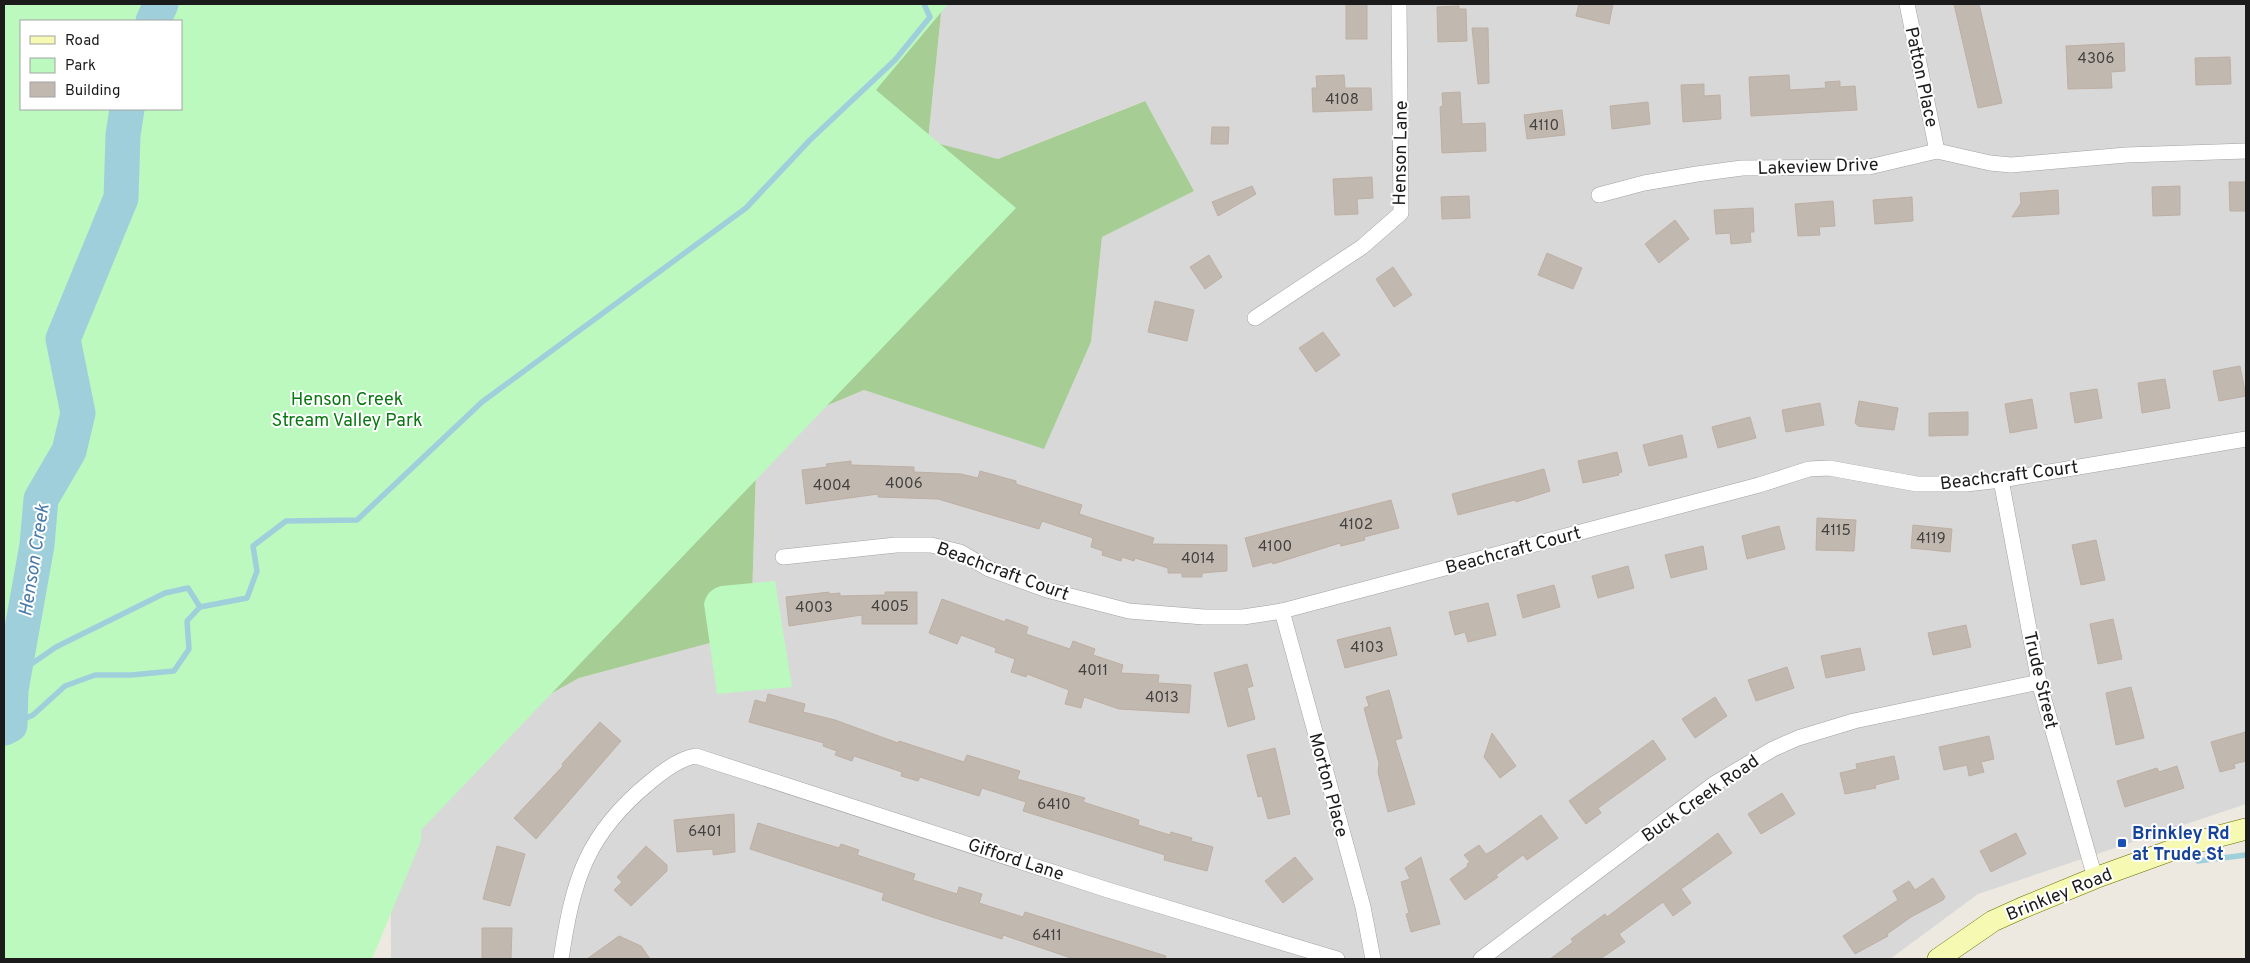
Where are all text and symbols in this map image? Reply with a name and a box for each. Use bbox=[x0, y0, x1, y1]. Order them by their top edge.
legend bbox=[20, 20, 182, 110]
street label: Patton Place bbox=[1899, 25, 1942, 130]
text: Road bbox=[65, 32, 100, 51]
house number: 4306 bbox=[2078, 50, 2114, 69]
text: Park bbox=[65, 57, 96, 76]
text: Building bbox=[65, 82, 120, 101]
house number: 4108 bbox=[1325, 91, 1359, 110]
street label: Henson Lane bbox=[1389, 100, 1414, 206]
house number: 4110 bbox=[1529, 117, 1559, 136]
street label: Lakeview Drive bbox=[1757, 154, 1879, 181]
park label: Henson Creek Stream Valley Park bbox=[272, 389, 422, 433]
street label: Beachcraft Court bbox=[1939, 457, 2080, 496]
house number: 4006 bbox=[885, 475, 923, 494]
house number: 4004 bbox=[813, 477, 851, 496]
water label: Henson Creek bbox=[14, 502, 56, 618]
house number: 4102 bbox=[1339, 516, 1373, 535]
street label: Beachcraft Court bbox=[1443, 522, 1584, 581]
house number: 4115 bbox=[1821, 522, 1851, 541]
house number: 4119 bbox=[1916, 530, 1946, 549]
street label: Beachcraft Court bbox=[933, 538, 1072, 607]
house number: 4100 bbox=[1258, 538, 1292, 557]
house number: 4014 bbox=[1181, 550, 1215, 569]
house number: 4005 bbox=[871, 598, 909, 617]
house number: 4003 bbox=[795, 599, 833, 618]
street label: Trude Street bbox=[2017, 629, 2062, 731]
house number: 4103 bbox=[1350, 639, 1384, 658]
house number: 4011 bbox=[1078, 662, 1108, 681]
house number: 4013 bbox=[1145, 689, 1179, 708]
street label: Morton Place bbox=[1303, 731, 1353, 840]
street label: Buck Creek Road bbox=[1638, 750, 1764, 848]
house number: 6410 bbox=[1037, 796, 1071, 815]
house number: 6401 bbox=[688, 823, 722, 842]
place label: Brinkley Rd at Trude St bbox=[2132, 823, 2230, 867]
street label: Gifford Lane bbox=[965, 834, 1067, 887]
marker: Brinkley Rd at Trude St bbox=[2116, 837, 2128, 849]
street label: Brinkley Road bbox=[2003, 864, 2116, 927]
house number: 6411 bbox=[1032, 927, 1062, 946]

